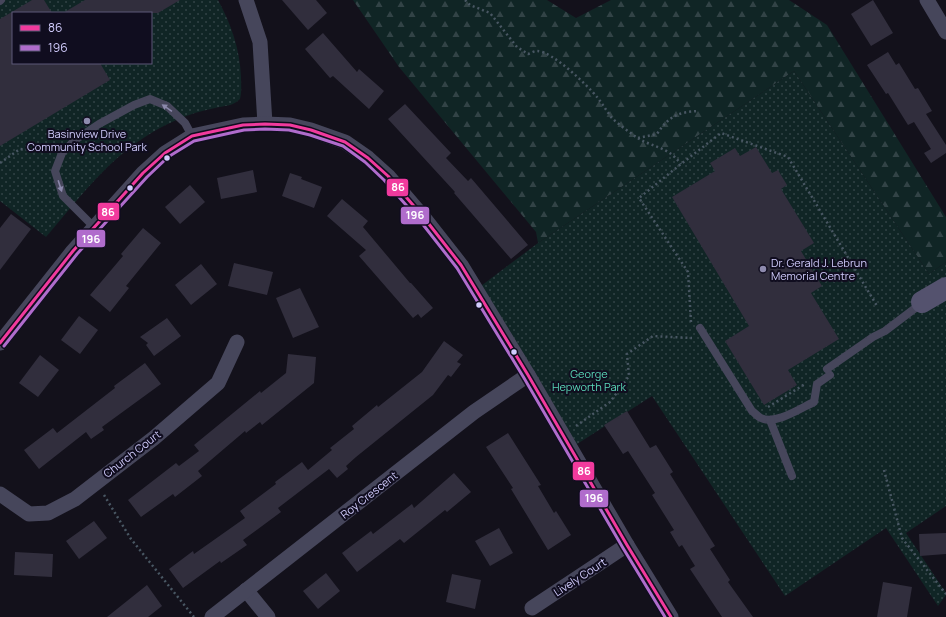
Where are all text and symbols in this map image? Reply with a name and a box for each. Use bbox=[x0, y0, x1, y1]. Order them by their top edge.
legend bbox=[12, 12, 152, 64]
text: 86 bbox=[48, 19, 62, 36]
text: 196 bbox=[48, 39, 68, 56]
one-way arrow bbox=[161, 104, 173, 111]
marker: Basinview Drive Community School Park bbox=[82, 116, 92, 126]
place label: Basinview Drive Community School Park bbox=[27, 126, 148, 154]
unlabelled marker bbox=[162, 153, 172, 163]
line badge: 86 bbox=[386, 178, 409, 197]
text: 86 bbox=[391, 179, 405, 194]
one-way arrow bbox=[57, 180, 63, 192]
unlabelled marker bbox=[125, 183, 135, 193]
line badge: 86 bbox=[97, 202, 120, 221]
text: 86 bbox=[101, 204, 115, 219]
line badge: 196 bbox=[400, 206, 430, 225]
text: 196 bbox=[406, 207, 424, 222]
line badge: 196 bbox=[76, 229, 106, 248]
text: 196 bbox=[82, 231, 100, 246]
place label: Dr. Gerald J. Lebrun Memorial Centre bbox=[771, 255, 867, 283]
marker: Dr. Gerald J. Lebrun Memorial Centre bbox=[758, 264, 768, 274]
unlabelled marker bbox=[474, 300, 484, 310]
unlabelled marker bbox=[509, 347, 519, 357]
park label: George Hepworth Park bbox=[552, 366, 626, 394]
street label: Church Court bbox=[100, 426, 163, 481]
line badge: 86 bbox=[572, 461, 595, 481]
text: 86 bbox=[577, 463, 591, 478]
street label: Roy Crescent bbox=[337, 468, 400, 522]
line badge: 196 bbox=[579, 489, 609, 508]
text: 196 bbox=[585, 490, 603, 505]
street label: Lively Court bbox=[551, 554, 609, 599]

